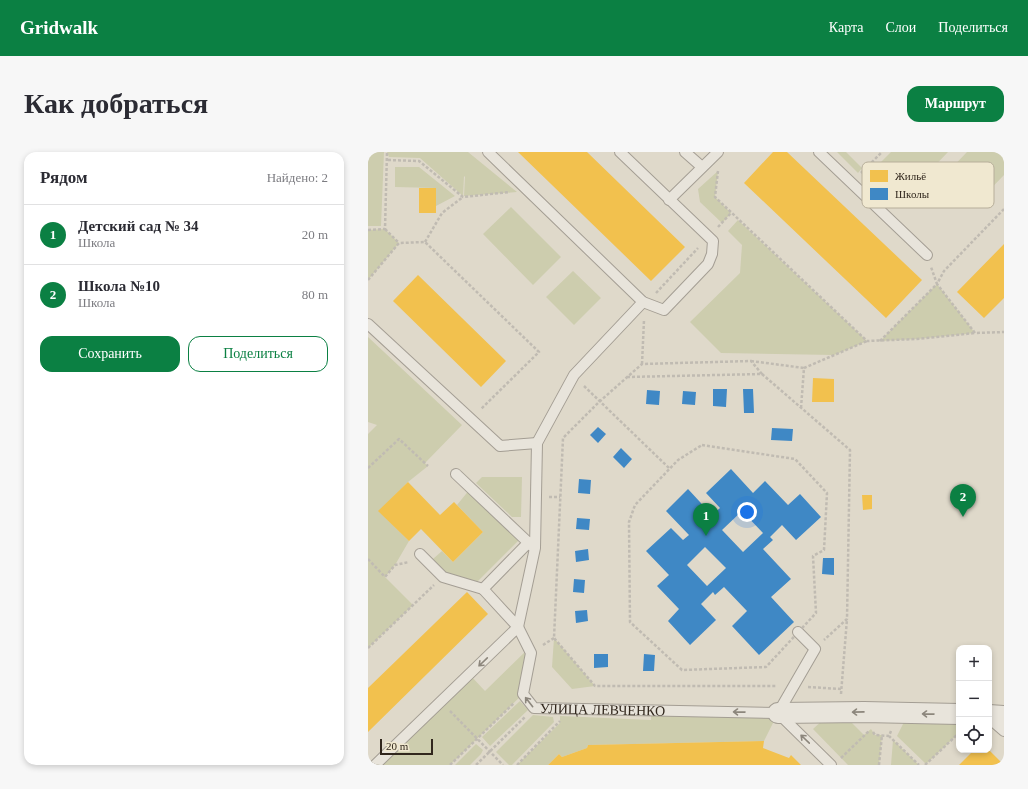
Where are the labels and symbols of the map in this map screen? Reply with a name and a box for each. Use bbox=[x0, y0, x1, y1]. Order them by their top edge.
legend bbox=[862, 162, 994, 208]
text: Жильё bbox=[895, 170, 926, 182]
text: Школы bbox=[895, 188, 930, 200]
pin: 2 bbox=[950, 484, 976, 517]
your location bbox=[737, 502, 757, 522]
pin: 1 bbox=[693, 503, 719, 536]
one-way arrow bbox=[478, 657, 488, 667]
one-way arrow bbox=[524, 696, 533, 707]
street label: УЛИЦА ЛЕВЧЕНКО bbox=[540, 701, 665, 718]
one-way arrow bbox=[733, 708, 746, 716]
one-way arrow bbox=[852, 708, 865, 716]
one-way arrow bbox=[922, 710, 935, 718]
one-way arrow bbox=[800, 734, 810, 744]
scale bar bbox=[380, 737, 433, 756]

